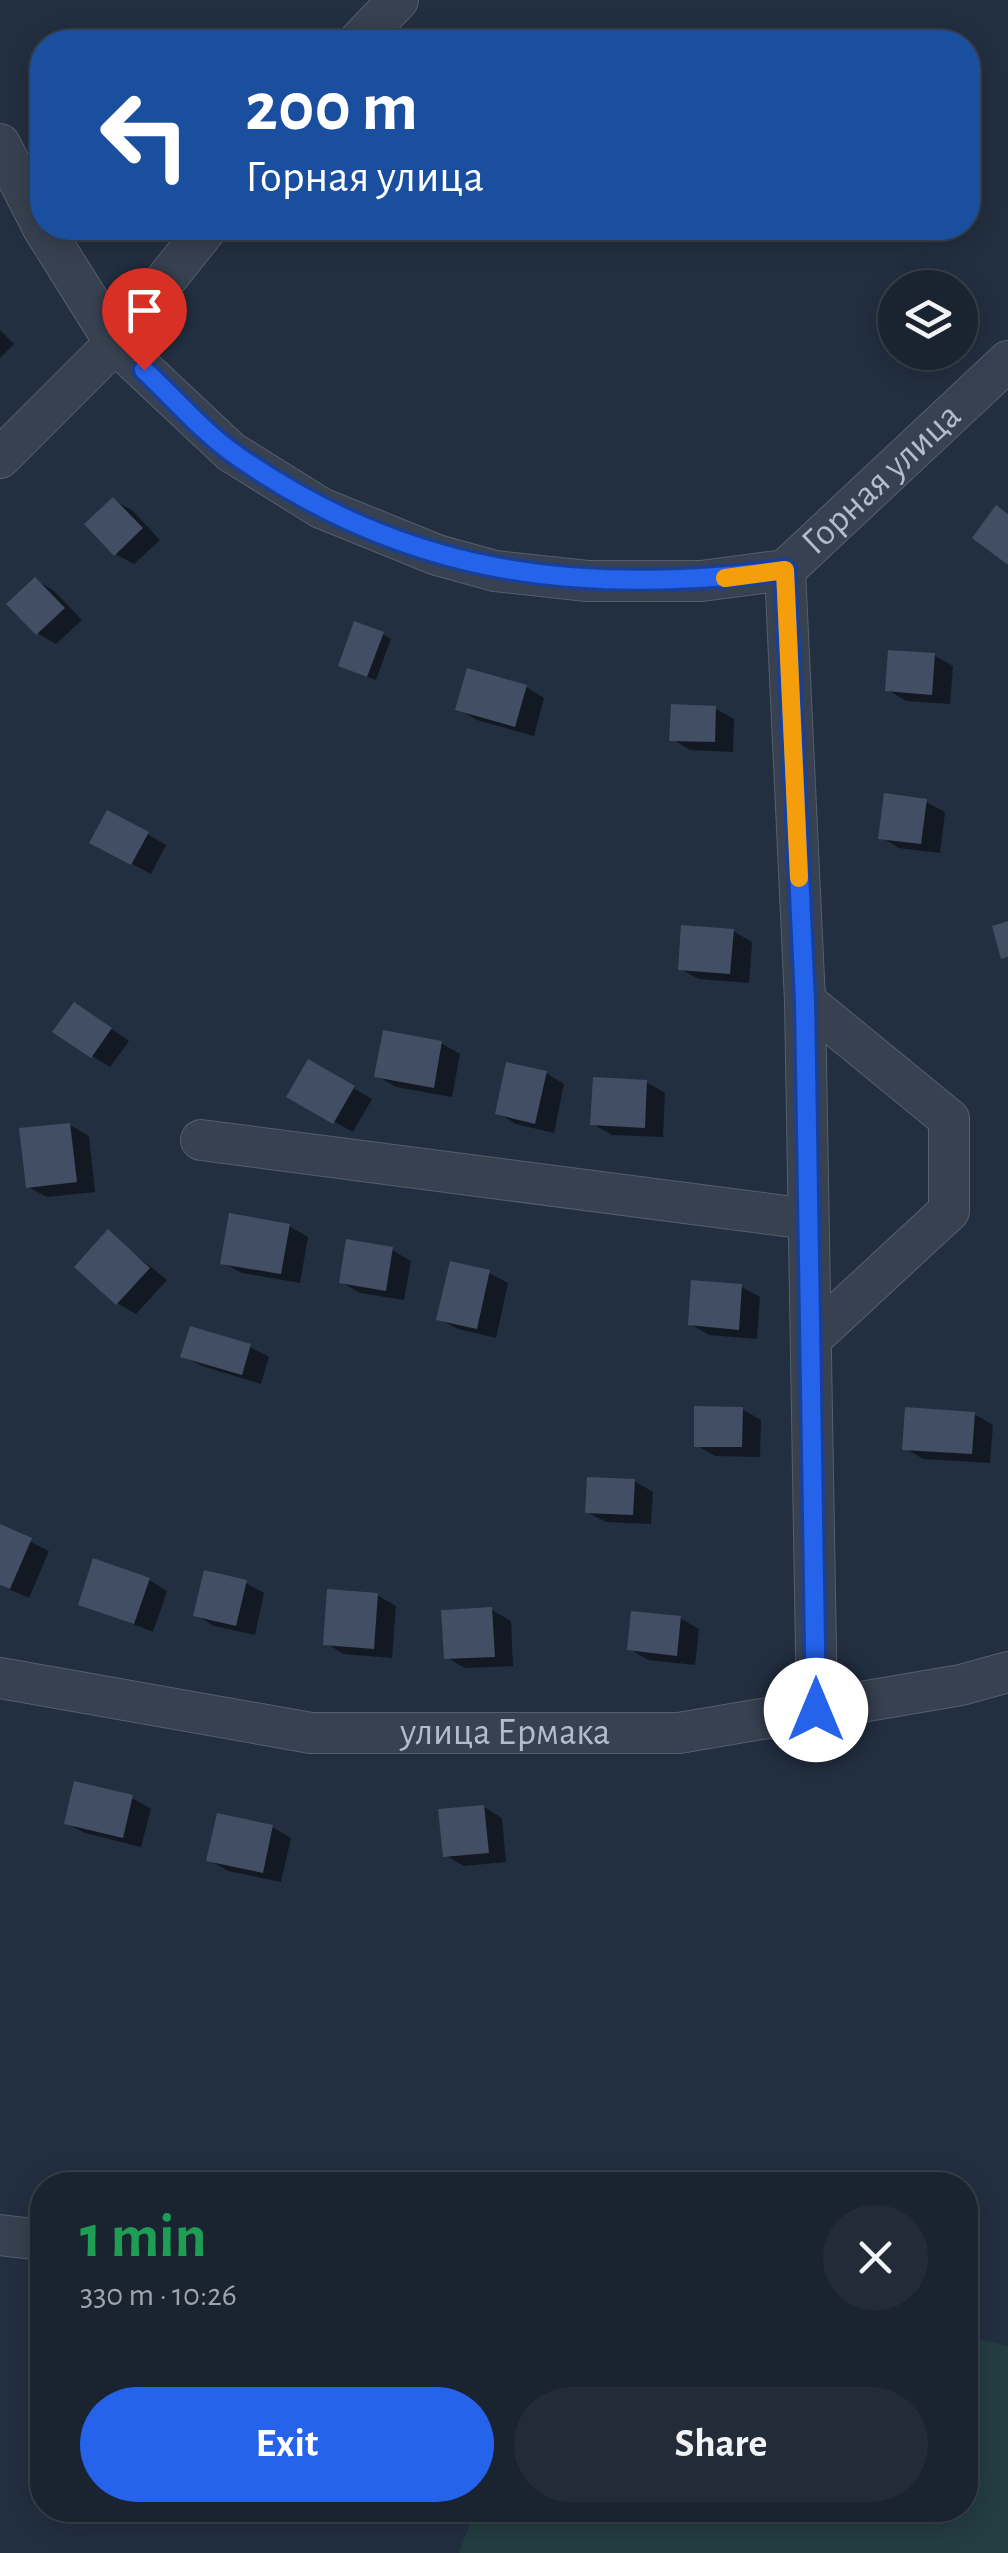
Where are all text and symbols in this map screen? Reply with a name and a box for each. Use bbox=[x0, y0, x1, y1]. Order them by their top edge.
icon: left bbox=[80, 70, 210, 200]
text: 200 m bbox=[245, 73, 418, 143]
text: Горная улица bbox=[245, 155, 484, 200]
pin bbox=[102, 268, 187, 371]
map controls bbox=[878, 270, 978, 370]
button: layers bbox=[878, 270, 978, 370]
icon: arrive bbox=[117, 283, 172, 338]
street label: Горная улица bbox=[795, 396, 968, 562]
position arrow bbox=[764, 1658, 868, 1762]
street label: улица Ермака bbox=[399, 1714, 610, 1752]
button: close bbox=[823, 2205, 928, 2310]
text: 1 min bbox=[80, 2208, 206, 2268]
text: 330 m · 10:26 bbox=[80, 2279, 237, 2311]
button: Exit bbox=[80, 2387, 494, 2502]
button: Share bbox=[514, 2387, 928, 2502]

